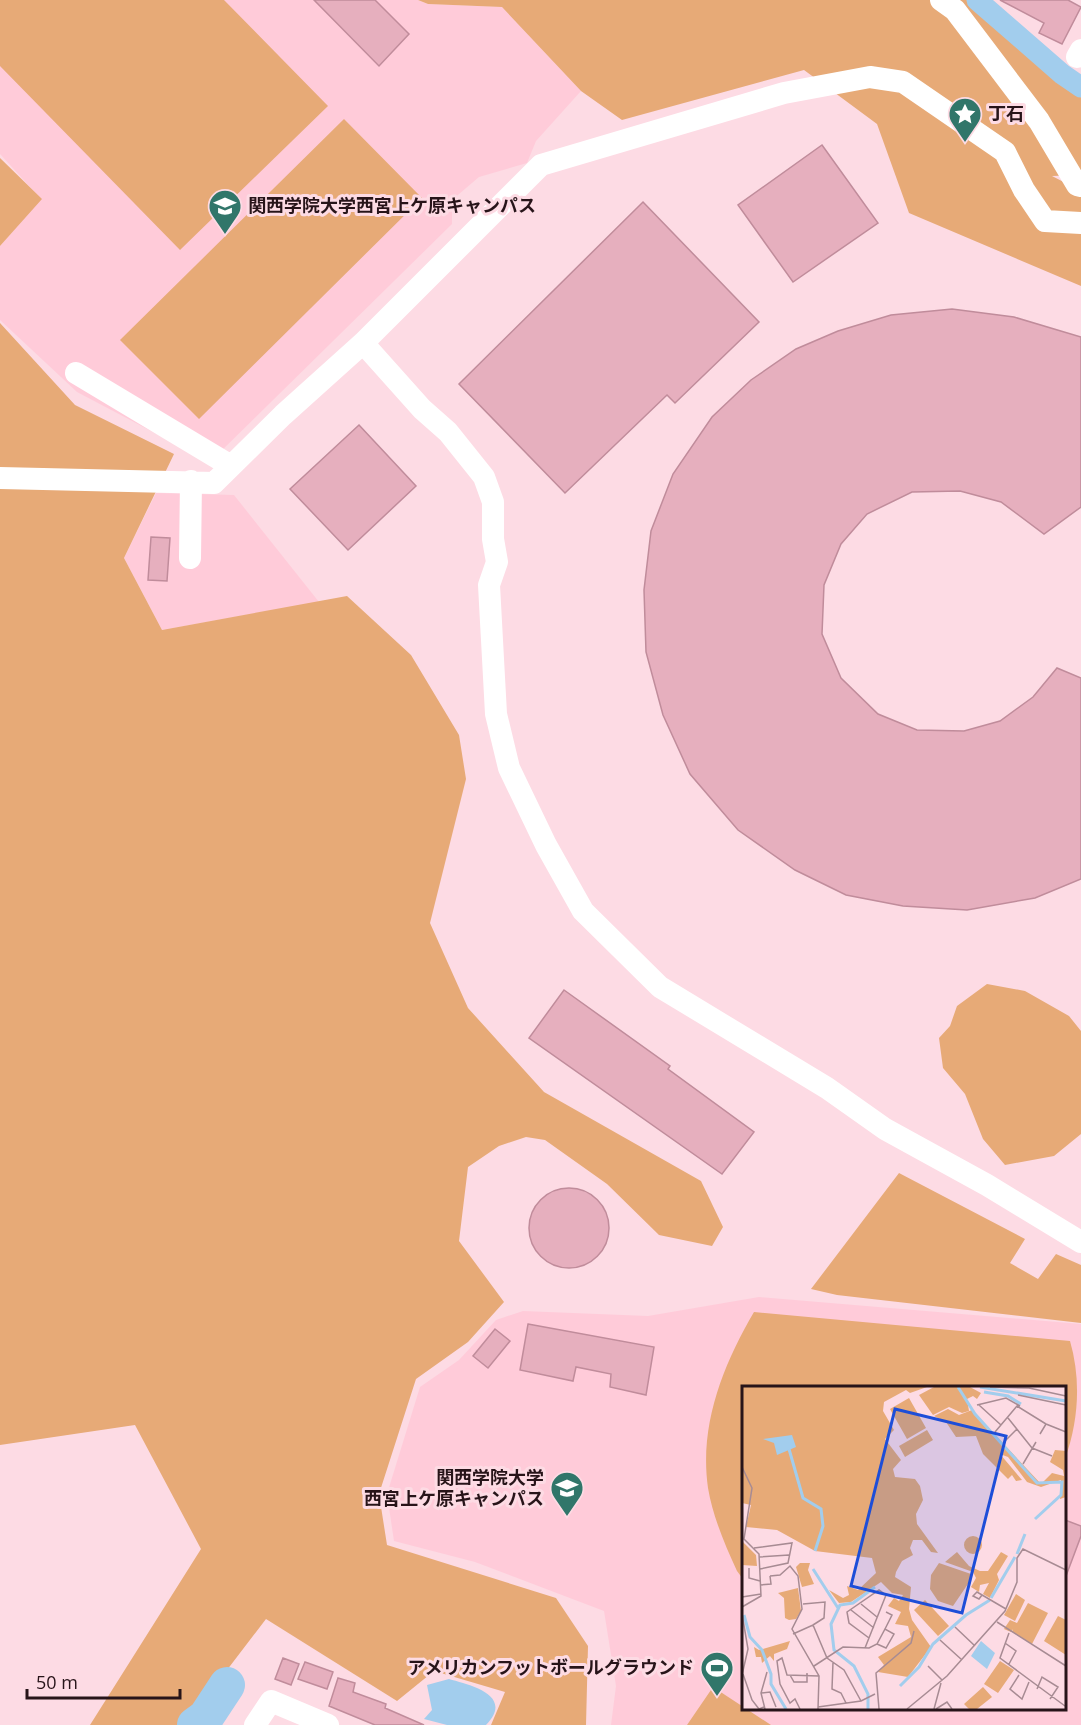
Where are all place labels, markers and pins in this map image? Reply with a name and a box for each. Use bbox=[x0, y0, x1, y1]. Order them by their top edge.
place icon: 丁石 bbox=[947, 96, 983, 143]
place label: 丁石 bbox=[988, 101, 1024, 125]
school or university icon: 関西学院大学西宮上ケ原キャンパス bbox=[207, 188, 243, 235]
place label: 関西学院大学西宮上ケ原キャンパス bbox=[248, 193, 536, 217]
place label: 関西学院大学 西宮上ケ原キャンパス bbox=[364, 1465, 544, 1510]
school or university icon: 関西学院大学 西宮上ケ原キャンパス bbox=[549, 1470, 585, 1517]
sports icon: アメリカンフットボールグラウンド bbox=[699, 1650, 735, 1697]
place label: アメリカンフットボールグラウンド bbox=[407, 1655, 694, 1679]

